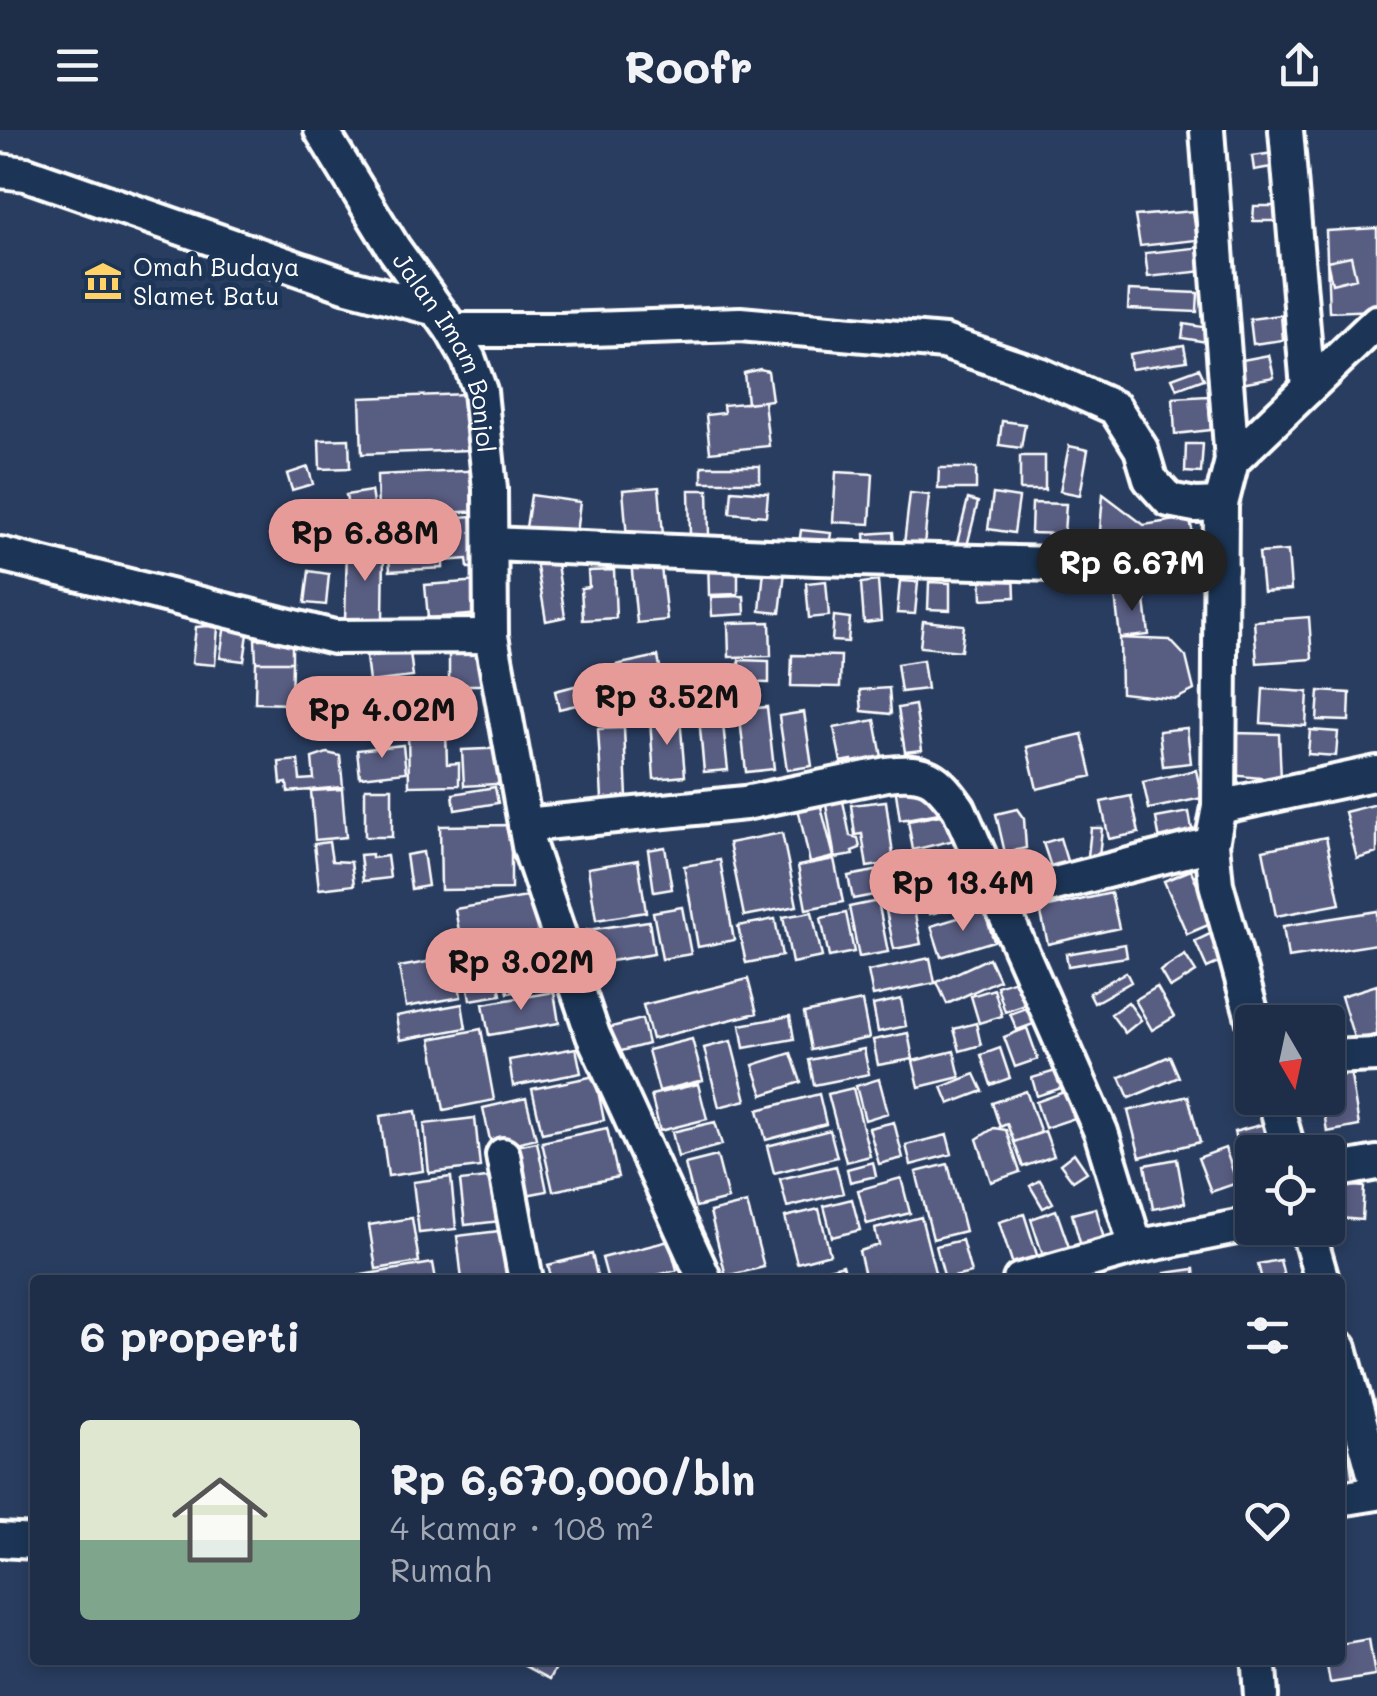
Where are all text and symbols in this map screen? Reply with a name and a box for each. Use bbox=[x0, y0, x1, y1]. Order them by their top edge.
text: Roofr bbox=[624, 36, 753, 94]
icon: menu bbox=[50, 38, 105, 93]
icon: share bbox=[1272, 38, 1327, 93]
street label: Jalan Imam Bonjol bbox=[386, 245, 503, 454]
place label: Omah Budaya Slamet Batu bbox=[133, 250, 300, 311]
museum icon: Omah Budaya Slamet Batu bbox=[82, 260, 124, 302]
pin: Rp 6.88M bbox=[262, 499, 468, 584]
text: Rp 6.88M bbox=[291, 510, 439, 552]
pin: Rp 6.67M bbox=[1029, 529, 1235, 614]
text: Rp 6.67M bbox=[1059, 540, 1205, 582]
pin: Rp 3.52M bbox=[564, 663, 770, 748]
text: Rp 3.52M bbox=[594, 674, 740, 716]
pin: Rp 4.02M bbox=[279, 676, 485, 761]
text: Rp 4.02M bbox=[308, 687, 456, 729]
pin: Rp 13.4M bbox=[860, 849, 1066, 934]
text: Rp 13.4M bbox=[891, 860, 1035, 902]
pin: Rp 3.02M bbox=[418, 928, 624, 1013]
text: Rp 3.02M bbox=[447, 939, 595, 981]
north arrow bbox=[1235, 1005, 1345, 1115]
map controls bbox=[1235, 1005, 1345, 1245]
button: locate bbox=[1235, 1135, 1345, 1245]
text: 6 properti bbox=[80, 1308, 301, 1363]
icon: filters bbox=[1240, 1308, 1295, 1363]
text: Rp 6,670,000/bln bbox=[390, 1451, 755, 1506]
icon: home bbox=[160, 1460, 280, 1580]
icon: heart bbox=[1240, 1493, 1295, 1548]
text: 4 kamar · 108 m² bbox=[390, 1506, 653, 1548]
text: Rumah bbox=[390, 1548, 492, 1590]

